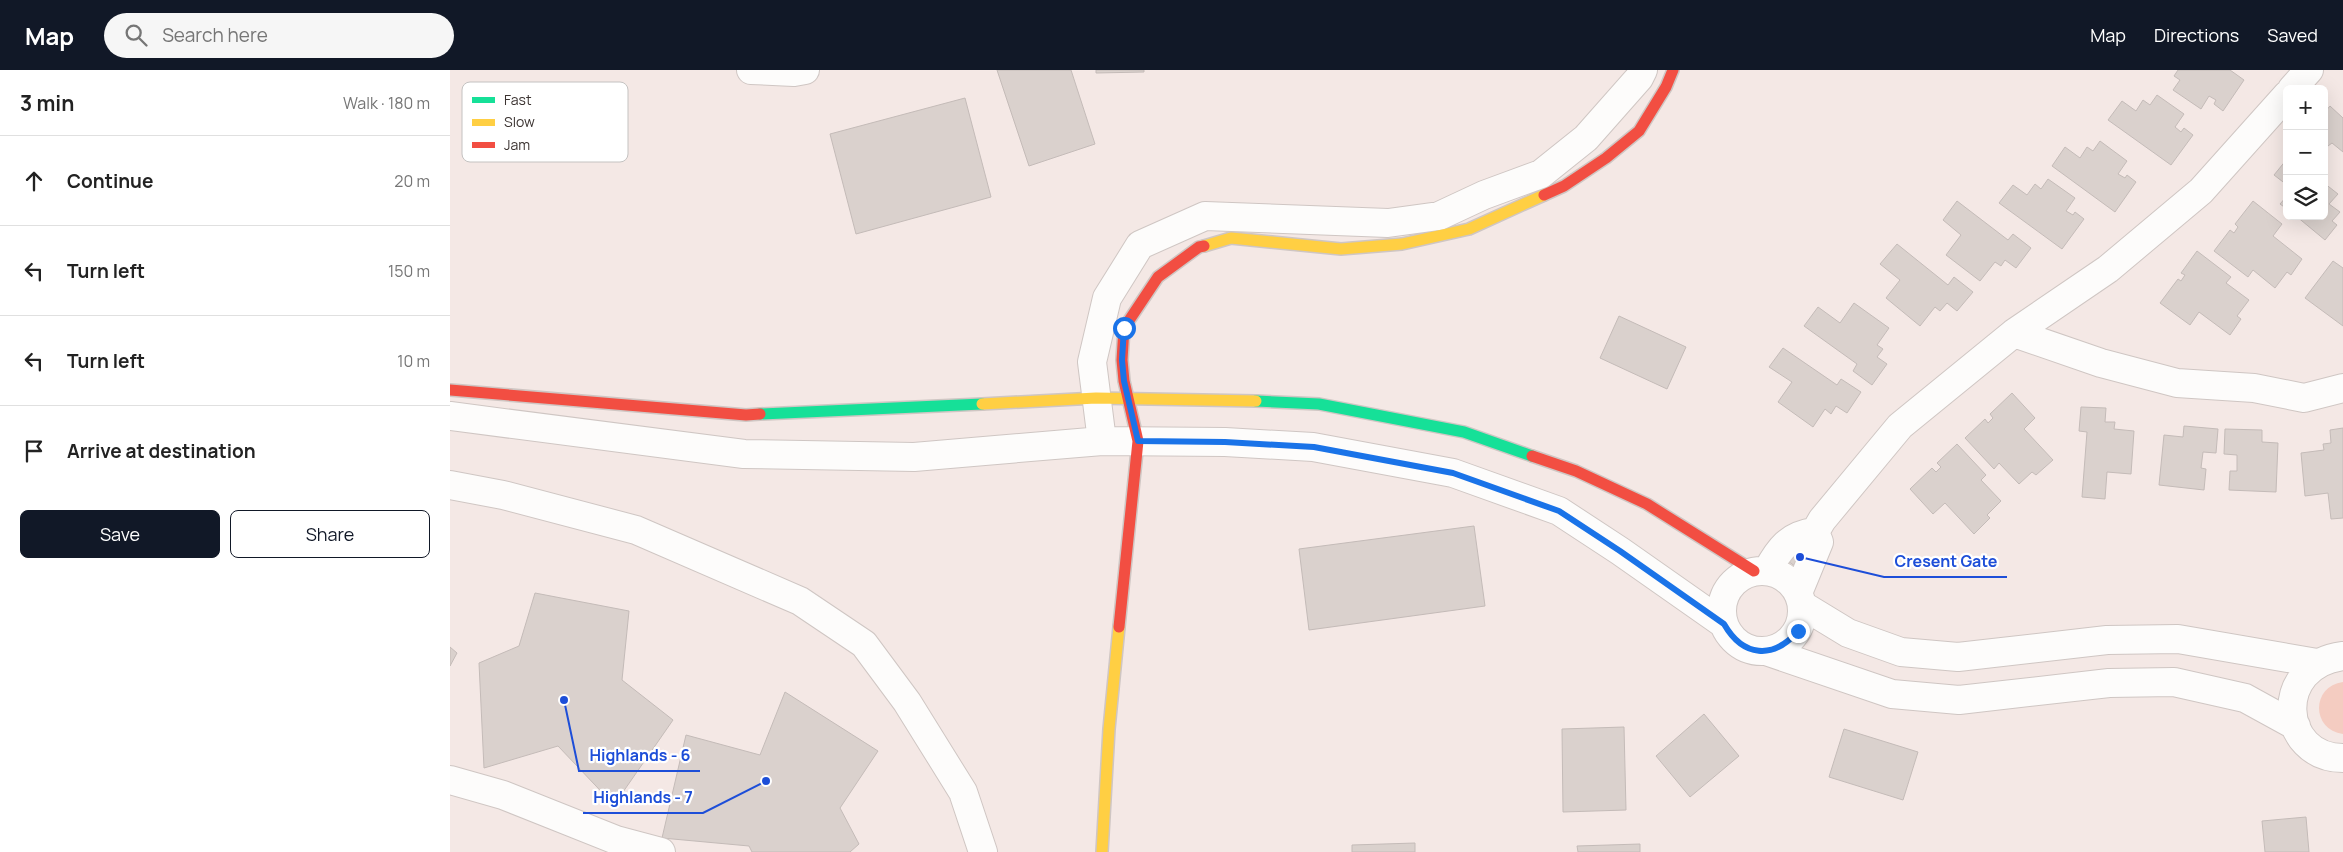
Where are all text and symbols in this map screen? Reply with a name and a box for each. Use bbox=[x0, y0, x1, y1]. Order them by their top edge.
search box bbox=[104, 13, 454, 58]
text: Map bbox=[25, 19, 74, 52]
icon: search bbox=[122, 21, 150, 49]
text: Search here bbox=[162, 22, 268, 48]
text: Map bbox=[2090, 23, 2126, 47]
text: Directions bbox=[2154, 23, 2239, 47]
text: Saved bbox=[2267, 23, 2318, 47]
legend bbox=[462, 82, 628, 162]
map controls bbox=[2283, 85, 2328, 220]
button: + bbox=[2283, 85, 2328, 130]
text: 3 min bbox=[20, 89, 74, 117]
text: Fast bbox=[504, 90, 532, 109]
text: Walk · 180 m bbox=[343, 92, 430, 114]
text: Slow bbox=[504, 112, 535, 131]
button: − bbox=[2283, 130, 2328, 175]
text: Jam bbox=[504, 135, 530, 154]
icon: ahead bbox=[20, 167, 48, 195]
text: Continue bbox=[67, 168, 153, 194]
text: 20 m bbox=[394, 170, 430, 192]
button: layers bbox=[2283, 175, 2328, 220]
icon: left bbox=[20, 257, 48, 285]
text: Turn left bbox=[67, 258, 145, 284]
text: 150 m bbox=[388, 260, 430, 282]
route start bbox=[1113, 317, 1136, 340]
icon: left bbox=[20, 347, 48, 375]
text: Turn left bbox=[67, 348, 145, 374]
text: 10 m bbox=[397, 350, 430, 372]
icon: arrive bbox=[20, 437, 48, 465]
text: Arrive at destination bbox=[67, 438, 256, 464]
button: Save bbox=[20, 510, 220, 558]
button: Share bbox=[230, 510, 430, 558]
callout: Cresent Gate bbox=[1884, 546, 2007, 577]
text: Cresent Gate bbox=[1895, 550, 1998, 572]
route end bbox=[1787, 620, 1810, 643]
callout: Highlands - 6 bbox=[579, 740, 700, 771]
text: Highlands - 6 bbox=[589, 744, 691, 766]
callout: Highlands - 7 bbox=[583, 782, 703, 813]
text: Highlands - 7 bbox=[593, 786, 693, 808]

